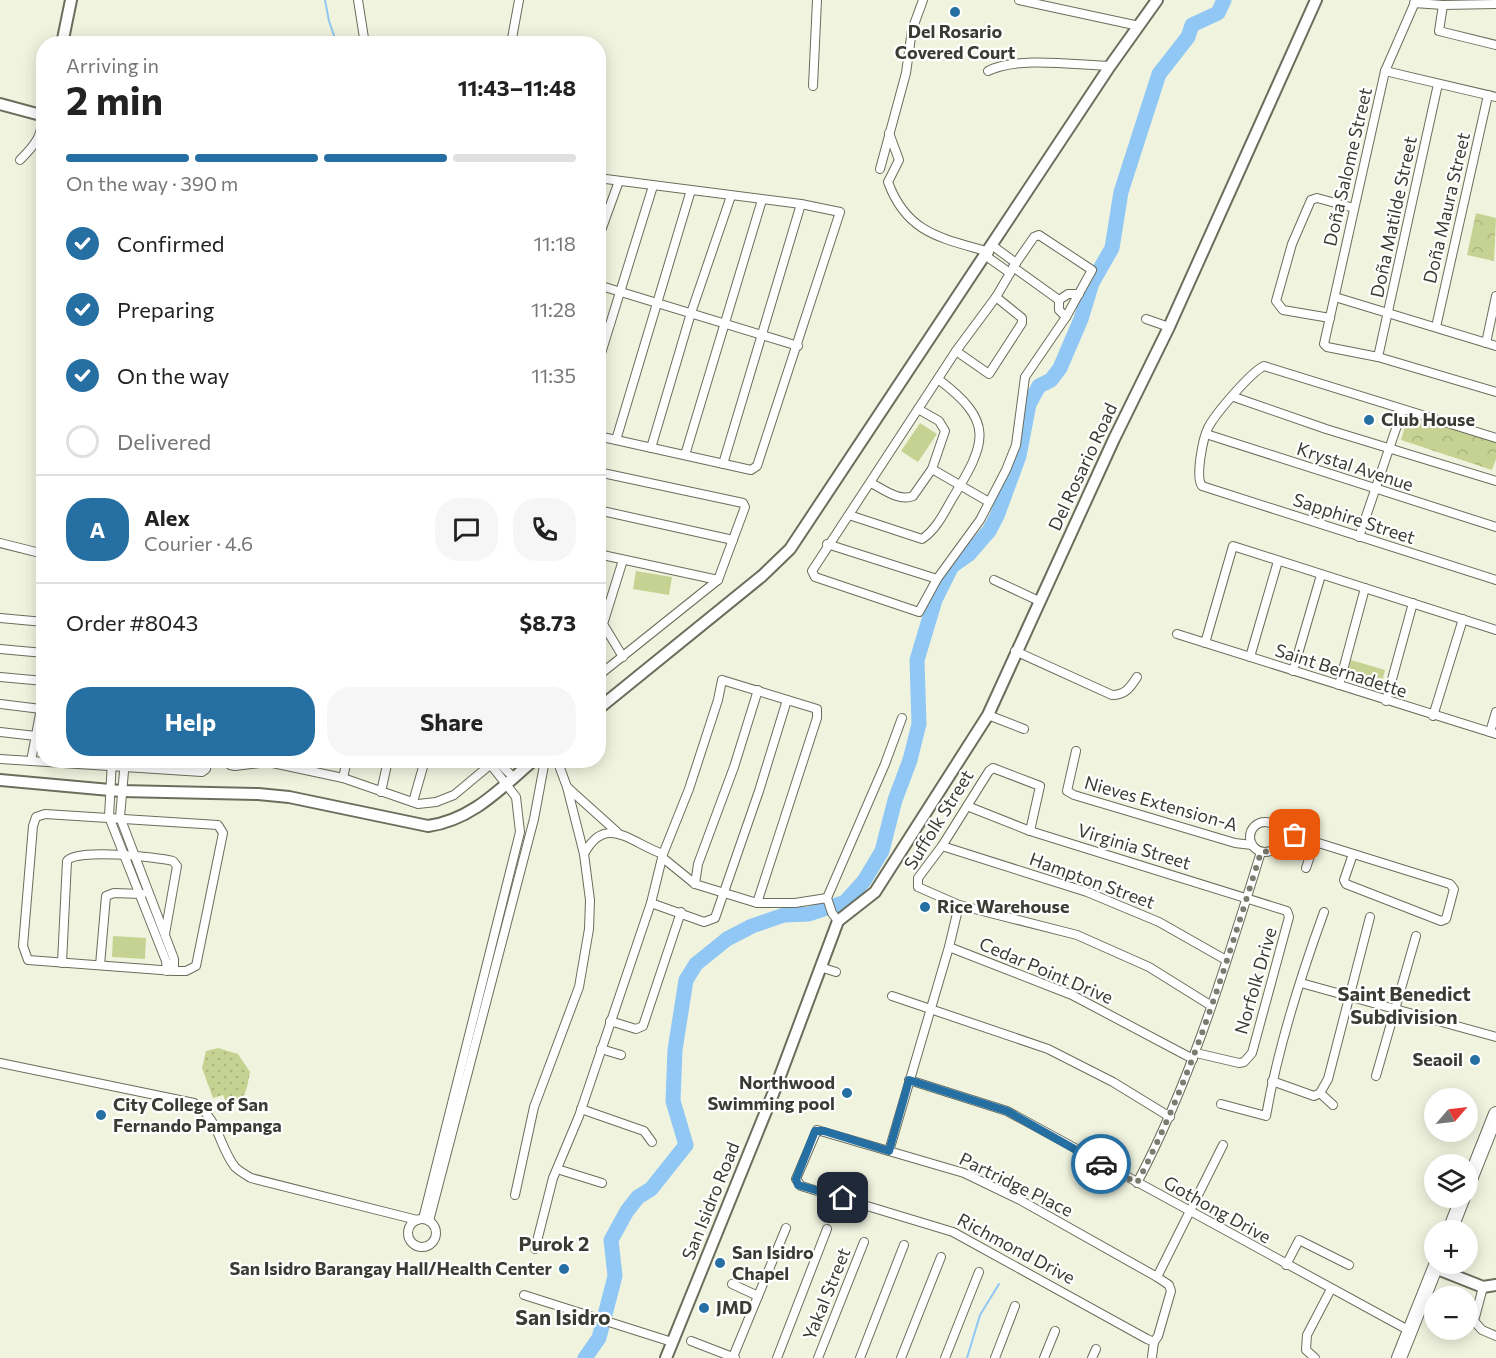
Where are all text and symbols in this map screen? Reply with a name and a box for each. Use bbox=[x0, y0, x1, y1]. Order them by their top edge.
marker: Del Rosario Covered Court bbox=[948, 5, 962, 19]
place label: Del Rosario Covered Court bbox=[895, 20, 1016, 63]
text: Arriving in bbox=[66, 53, 159, 77]
text: 11:43–11:48 bbox=[458, 74, 576, 101]
text: 2 min bbox=[66, 75, 163, 123]
street label: Doña Salome Street bbox=[1318, 85, 1376, 248]
street label: Doña Maura Street bbox=[1418, 130, 1474, 286]
street label: Doña Matilde Street bbox=[1365, 134, 1421, 300]
text: On the way · 390 m bbox=[66, 171, 238, 195]
icon: check bbox=[66, 227, 99, 260]
text: Confirmed bbox=[117, 230, 224, 257]
text: 11:18 bbox=[533, 231, 576, 255]
icon: check bbox=[66, 293, 99, 326]
text: Preparing bbox=[117, 296, 214, 323]
text: 11:28 bbox=[531, 297, 576, 321]
icon: check bbox=[66, 359, 99, 392]
text: On the way bbox=[117, 362, 229, 389]
text: 11:35 bbox=[531, 363, 576, 387]
street label: Del Rosario Road bbox=[1043, 399, 1121, 534]
place label: Club House bbox=[1381, 408, 1475, 430]
marker: Club House bbox=[1362, 413, 1376, 427]
text: Delivered bbox=[117, 428, 211, 455]
street label: Krystal Avenue bbox=[1294, 437, 1416, 495]
street label: Sapphire Street bbox=[1291, 488, 1418, 548]
button: chat bbox=[435, 498, 498, 561]
button: phone bbox=[513, 498, 576, 561]
text: Alex bbox=[144, 504, 190, 531]
text: A bbox=[90, 516, 105, 543]
text: Courier · 4.6 bbox=[144, 531, 253, 555]
text: Order #8043 bbox=[66, 609, 198, 636]
text: $8.73 bbox=[520, 609, 576, 636]
street label: Saint Bernadette bbox=[1272, 638, 1410, 702]
button: Help bbox=[66, 687, 315, 756]
button: Share bbox=[327, 687, 576, 756]
street label: Suffolk Street bbox=[899, 766, 978, 873]
street label: Nieves Extension-A bbox=[1082, 771, 1240, 835]
pin bbox=[1269, 809, 1320, 860]
street label: Virginia Street bbox=[1075, 818, 1194, 874]
icon: bag bbox=[1278, 818, 1311, 851]
street label: Hampton Street bbox=[1027, 847, 1158, 913]
place label: Rice Warehouse bbox=[937, 895, 1069, 917]
marker: Rice Warehouse bbox=[918, 900, 932, 914]
street label: Norfolk Drive bbox=[1229, 925, 1281, 1037]
street label: Cedar Point Drive bbox=[976, 932, 1117, 1008]
district label: Saint Benedict Subdivision bbox=[1337, 981, 1471, 1028]
place label: Seaoil bbox=[1413, 1048, 1463, 1070]
marker: Seaoil bbox=[1468, 1053, 1482, 1067]
place label: Northwood Swimming pool bbox=[707, 1071, 835, 1114]
marker: Northwood Swimming pool bbox=[840, 1086, 854, 1100]
north arrow bbox=[1424, 1088, 1478, 1142]
map controls bbox=[1424, 1088, 1478, 1340]
place label: City College of San Fernando Pampanga bbox=[113, 1093, 282, 1136]
marker: City College of San Fernando Pampanga bbox=[94, 1108, 108, 1122]
courier bbox=[1071, 1134, 1131, 1194]
street label: San Isidro Road bbox=[676, 1139, 744, 1263]
street label: Partridge Place bbox=[956, 1147, 1077, 1221]
icon: car bbox=[1085, 1148, 1118, 1181]
button: layers bbox=[1424, 1154, 1478, 1208]
street label: Gothong Drive bbox=[1160, 1171, 1275, 1248]
pin bbox=[817, 1172, 868, 1223]
icon: home bbox=[826, 1181, 859, 1214]
street label: Richmond Drive bbox=[954, 1208, 1079, 1288]
button: + bbox=[1424, 1220, 1478, 1274]
district label: Purok 2 bbox=[519, 1231, 590, 1255]
place label: San Isidro Chapel bbox=[732, 1241, 814, 1284]
street label: Yakal Street bbox=[798, 1244, 855, 1343]
marker: San Isidro Chapel bbox=[713, 1256, 727, 1270]
place label: San Isidro Barangay Hall/Health Center bbox=[230, 1257, 553, 1279]
marker: San Isidro Barangay Hall/Health Center bbox=[557, 1262, 571, 1276]
button: − bbox=[1424, 1286, 1478, 1340]
place label: JMD bbox=[716, 1296, 752, 1318]
marker: JMD bbox=[697, 1301, 711, 1315]
district label: San Isidro bbox=[515, 1304, 611, 1329]

